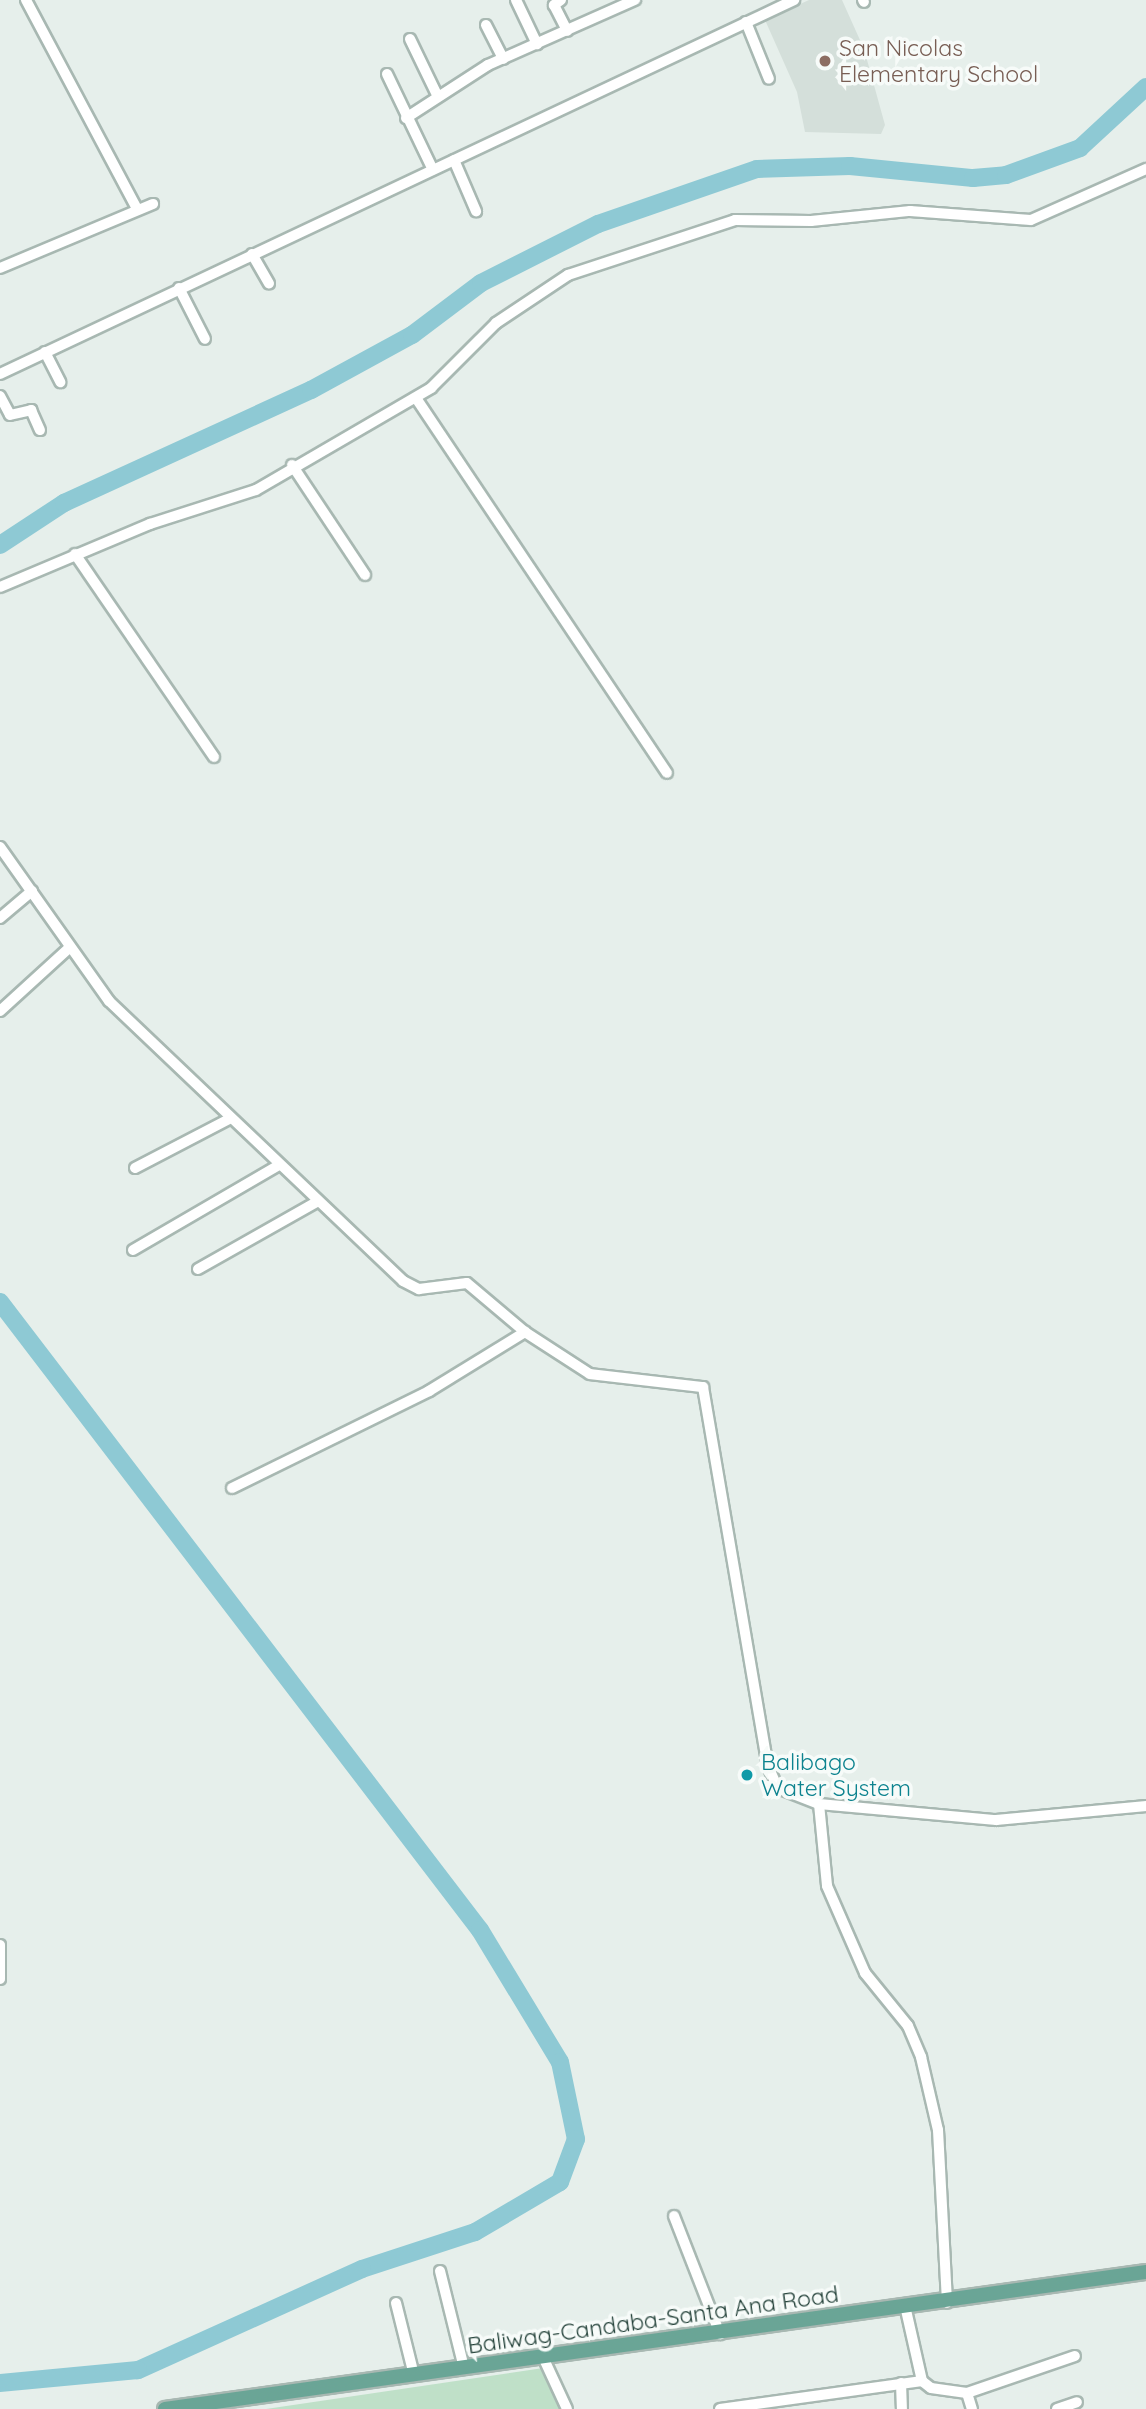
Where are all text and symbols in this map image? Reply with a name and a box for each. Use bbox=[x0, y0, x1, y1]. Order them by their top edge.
place label: San Nicolas Elementary School bbox=[839, 34, 1038, 88]
marker: San Nicolas Elementary School bbox=[817, 53, 833, 69]
place label: Balibago Water System bbox=[761, 1748, 911, 1802]
marker: Balibago Water System bbox=[739, 1767, 755, 1783]
street label: Baliwag-Candaba-Santa Ana Road bbox=[466, 2280, 840, 2360]

